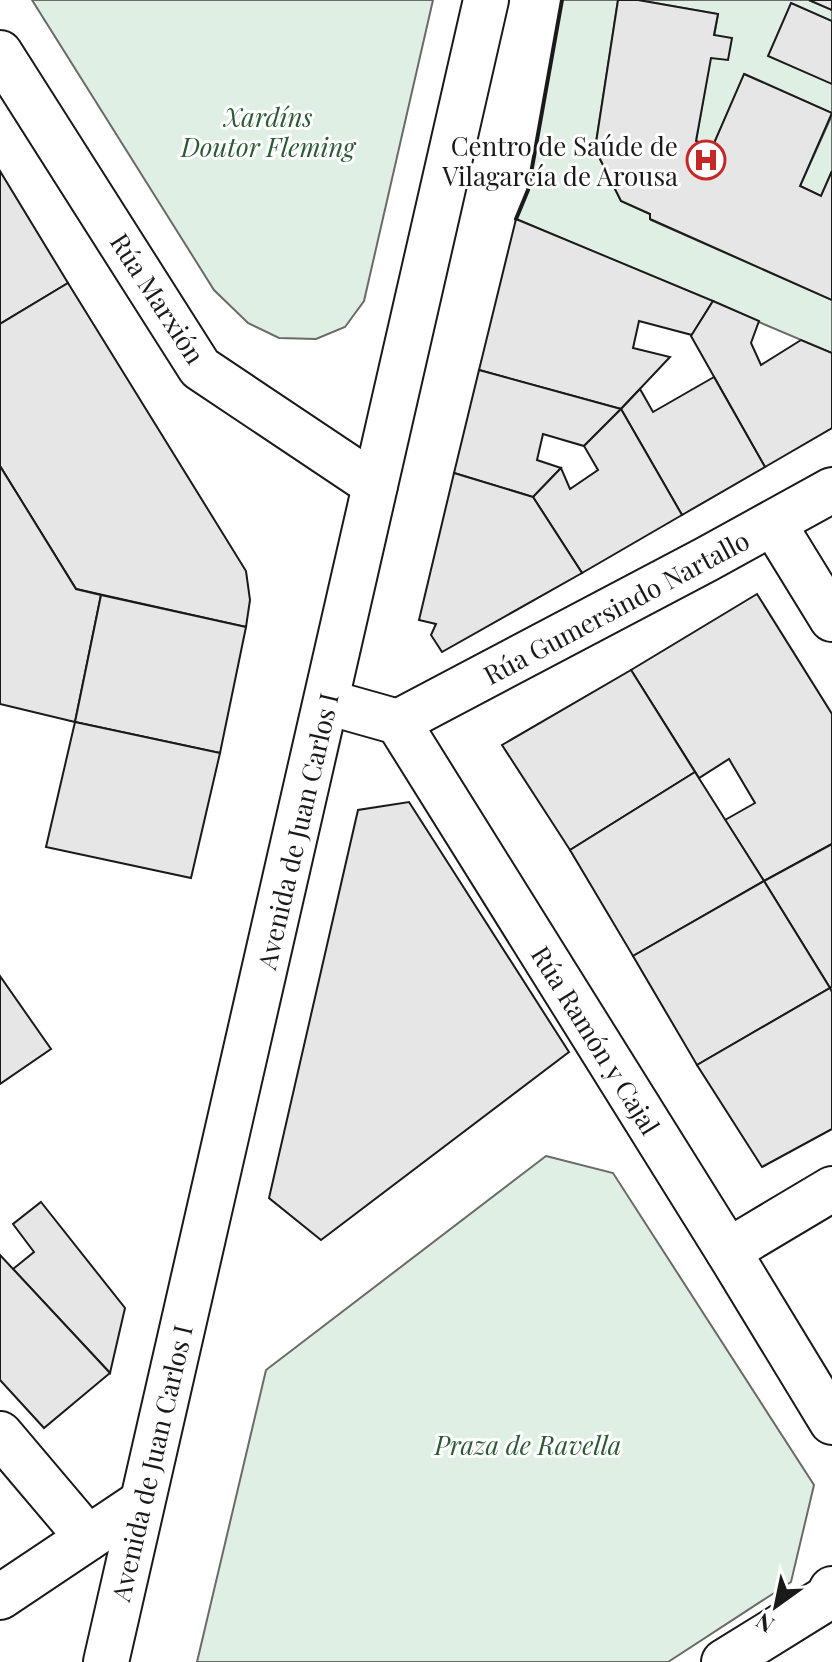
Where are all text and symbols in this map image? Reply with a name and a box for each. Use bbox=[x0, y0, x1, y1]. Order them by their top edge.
park label: Xardíns Doutor Fleming bbox=[180, 99, 357, 164]
place label: Centro de Saúde de Vilagarcía de Arousa bbox=[441, 128, 678, 193]
hospital icon: Centro de Saúde de Vilagarcía de Arousa bbox=[685, 139, 727, 181]
street label: Rúa Marxión bbox=[103, 226, 214, 370]
street label: Rúa Gumersindo Nartallo bbox=[477, 522, 755, 692]
street label: Avenida de Juan Carlos I bbox=[248, 689, 346, 974]
street label: Rúa Ramón y Cajal bbox=[524, 939, 668, 1141]
street label: Avenida de Juan Carlos I bbox=[102, 1321, 200, 1606]
park label: Praza de Ravella bbox=[434, 1427, 621, 1462]
north arrow bbox=[736, 1566, 816, 1646]
text: N bbox=[750, 1607, 779, 1641]

